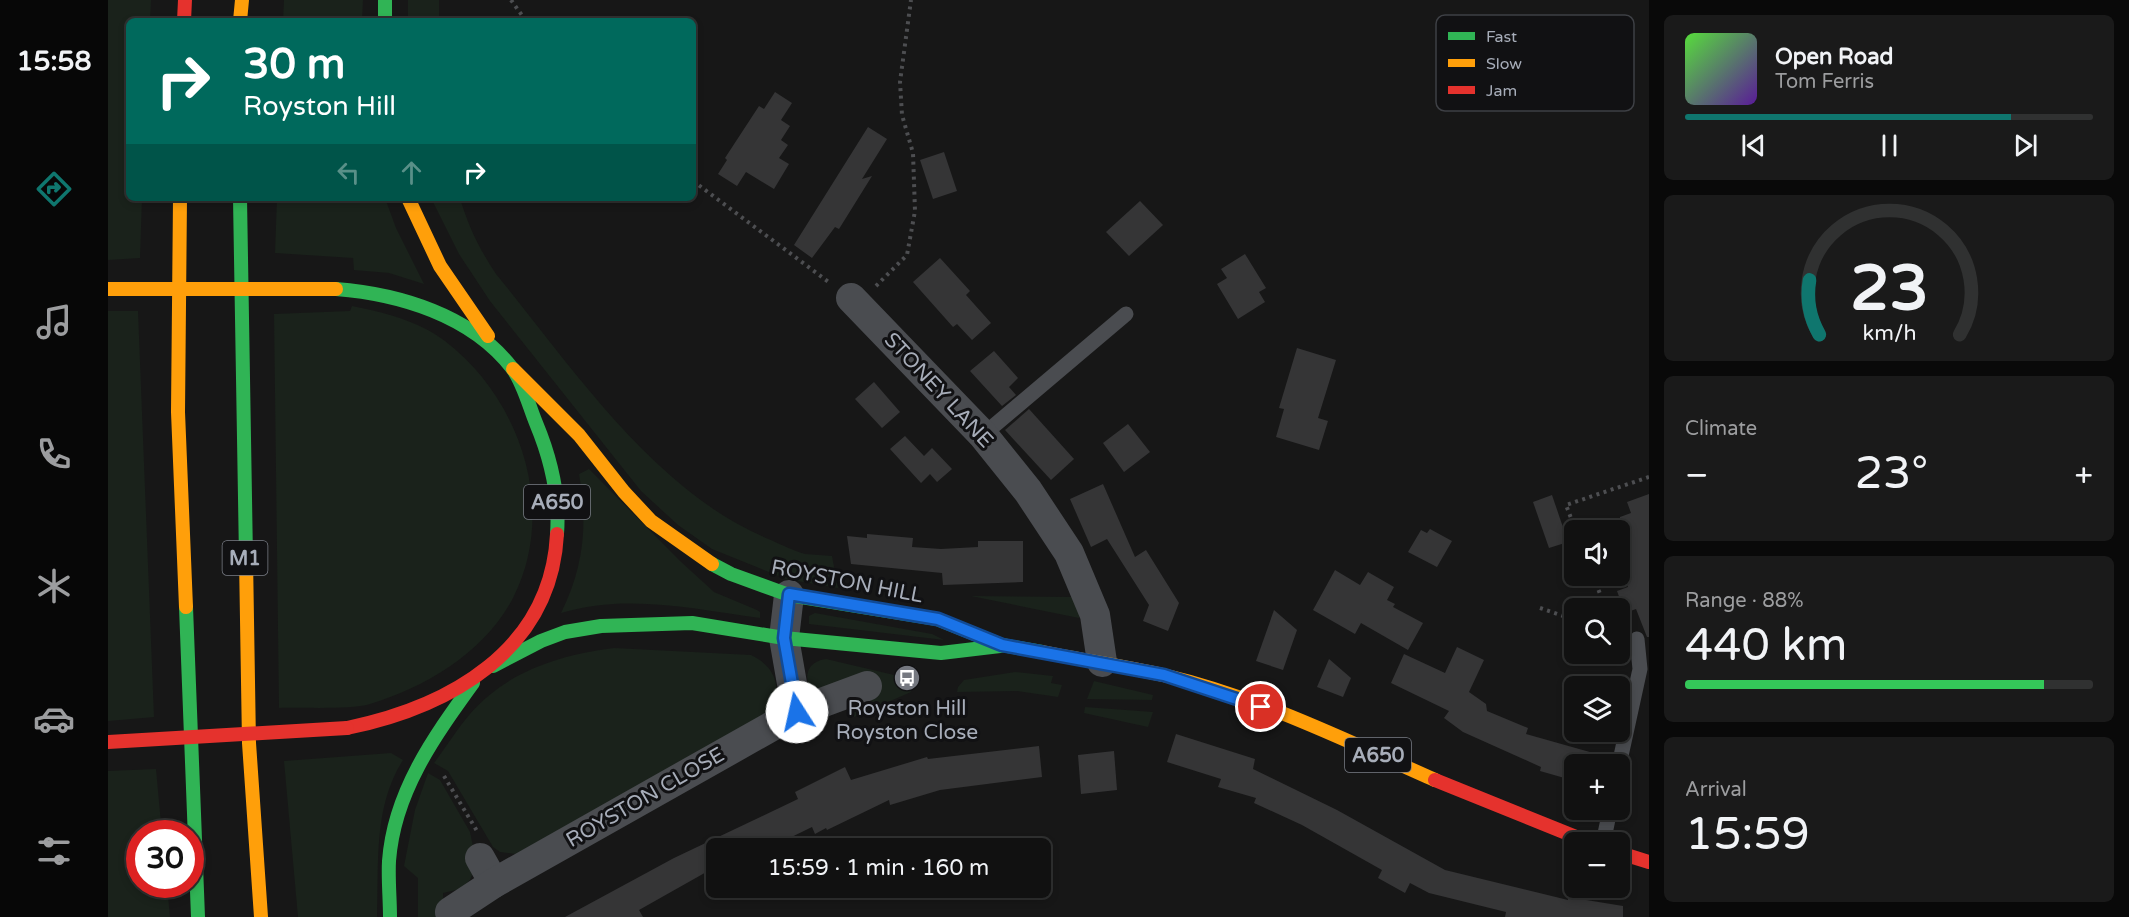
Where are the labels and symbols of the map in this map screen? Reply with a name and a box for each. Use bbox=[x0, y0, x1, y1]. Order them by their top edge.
legend bbox=[1436, 15, 1634, 111]
text: Fast bbox=[1486, 27, 1517, 47]
text: Slow bbox=[1486, 54, 1522, 74]
text: Jam bbox=[1486, 81, 1517, 101]
street label: STONEY LANE bbox=[879, 328, 998, 453]
road number: A650 bbox=[524, 485, 590, 519]
road number: M1 bbox=[222, 541, 268, 575]
street label: ROYSTON HILL bbox=[769, 554, 925, 608]
bus stop icon: Royston Hill Royston Close bbox=[892, 663, 922, 693]
position arrow bbox=[765, 680, 829, 744]
pin bbox=[1235, 681, 1286, 732]
place label: Royston Hill Royston Close bbox=[836, 696, 978, 745]
road number: A650 bbox=[1345, 738, 1411, 772]
street label: ROYSTON CLOSE bbox=[562, 742, 729, 853]
speed limit sign: 30 bbox=[126, 820, 204, 898]

